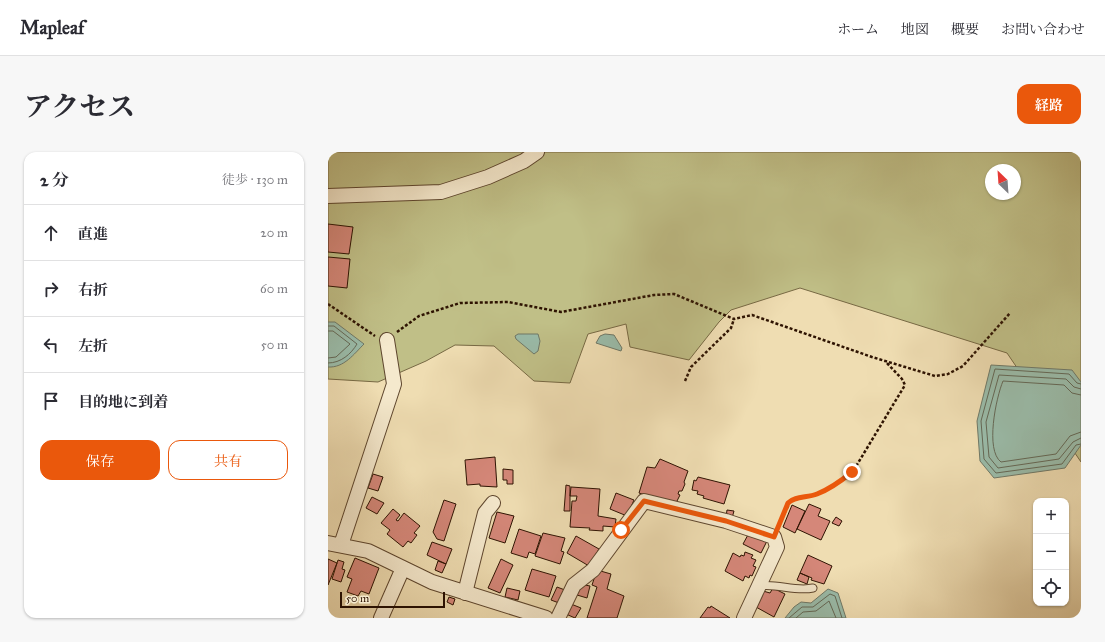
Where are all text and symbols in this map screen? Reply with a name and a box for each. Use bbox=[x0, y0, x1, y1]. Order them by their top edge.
text: Mapleaf bbox=[20, 16, 84, 39]
text: ホーム bbox=[837, 21, 879, 38]
text: 地図 bbox=[901, 21, 929, 38]
text: 概要 bbox=[951, 21, 979, 38]
text: お問い合わせ bbox=[1001, 21, 1085, 38]
button: 経路 bbox=[1017, 84, 1081, 124]
text: アクセス bbox=[24, 89, 135, 124]
north arrow bbox=[985, 164, 1021, 200]
text: 2 分 bbox=[40, 170, 69, 191]
text: 徒歩 · 130 m bbox=[222, 172, 288, 188]
icon: ahead bbox=[40, 222, 62, 244]
text: 直進 bbox=[78, 225, 108, 243]
text: 20 m bbox=[260, 225, 288, 241]
icon: right bbox=[40, 278, 62, 300]
text: 右折 bbox=[78, 281, 108, 299]
text: 60 m bbox=[260, 281, 288, 297]
icon: left bbox=[40, 334, 62, 356]
text: 左折 bbox=[78, 337, 108, 355]
text: 50 m bbox=[261, 337, 288, 353]
icon: arrive bbox=[40, 390, 62, 412]
text: 目的地に到着 bbox=[78, 393, 168, 411]
button: 保存 bbox=[40, 440, 160, 480]
button: 共有 bbox=[168, 440, 288, 480]
route end bbox=[843, 463, 861, 481]
map controls bbox=[1033, 498, 1069, 606]
button: + bbox=[1033, 498, 1069, 534]
route start bbox=[612, 521, 630, 539]
button: − bbox=[1033, 534, 1069, 570]
button: locate bbox=[1033, 570, 1069, 606]
scale bar bbox=[340, 590, 445, 609]
text: 50 m bbox=[346, 592, 369, 605]

